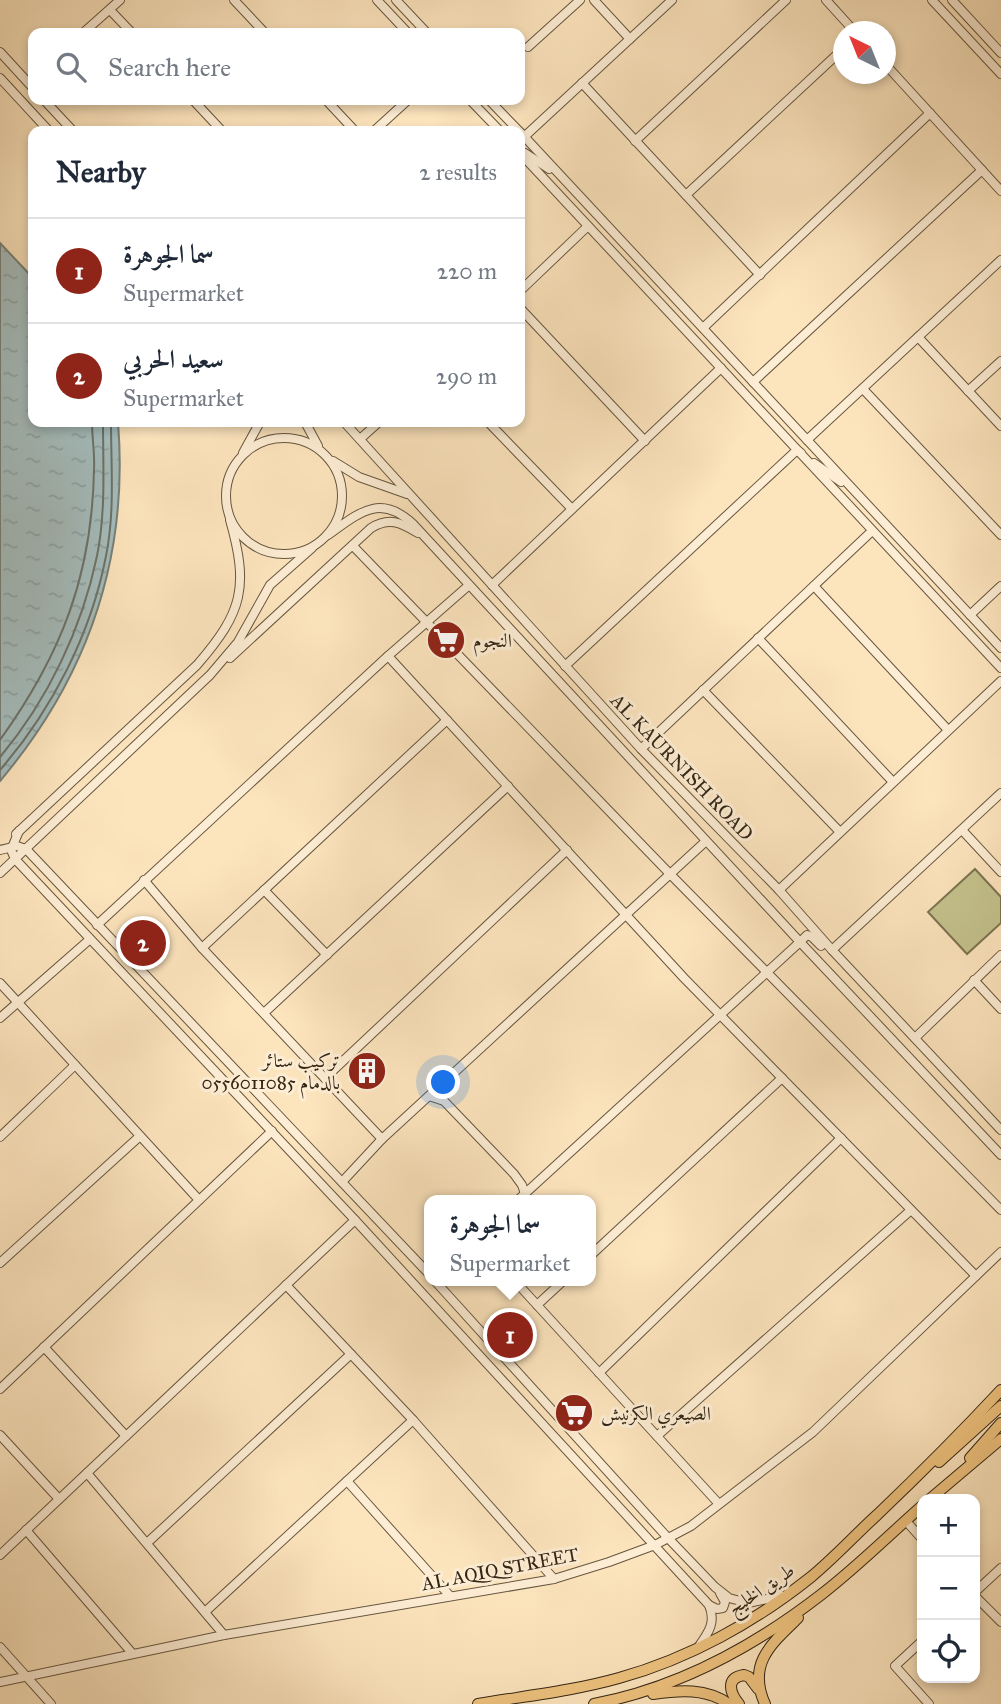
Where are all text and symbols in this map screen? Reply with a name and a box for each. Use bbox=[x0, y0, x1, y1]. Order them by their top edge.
north arrow bbox=[833, 21, 896, 84]
search box bbox=[28, 28, 525, 105]
icon: search bbox=[52, 48, 90, 86]
text: Search here bbox=[108, 51, 231, 83]
text: Nearby bbox=[56, 154, 146, 190]
text: 2 results bbox=[419, 158, 497, 186]
text: سما الجوهرة bbox=[123, 238, 214, 270]
text: 1 bbox=[74, 257, 84, 285]
text: 220 m bbox=[437, 257, 497, 285]
text: Supermarket bbox=[123, 279, 244, 307]
text: سعيد الحربي bbox=[123, 343, 224, 375]
text: 2 bbox=[73, 362, 85, 390]
text: 290 m bbox=[436, 362, 497, 390]
text: Supermarket bbox=[123, 384, 244, 412]
supermarket icon: النجوم bbox=[425, 619, 467, 661]
place label: النجوم bbox=[473, 629, 512, 657]
street label: AL KAURNISH ROAD bbox=[605, 688, 758, 845]
pin: 2 bbox=[120, 917, 166, 969]
place label: تركيب ستائر بالدمام 0556011085 bbox=[201, 1049, 340, 1099]
building icon: تركيب ستائر بالدمام 0556011085 bbox=[346, 1050, 388, 1092]
your location bbox=[426, 1065, 460, 1099]
popup bbox=[424, 1195, 596, 1286]
text: سما الجوهرة bbox=[450, 1208, 541, 1240]
text: Supermarket bbox=[450, 1249, 570, 1277]
pin: 1 bbox=[487, 1309, 533, 1361]
supermarket icon: الصيعري الكرنيش bbox=[553, 1392, 595, 1434]
place label: الصيعري الكرنيش bbox=[601, 1402, 711, 1429]
map controls bbox=[917, 1494, 980, 1683]
button: + bbox=[917, 1494, 980, 1557]
street label: AL AQIQ STREET bbox=[419, 1542, 580, 1596]
button: − bbox=[917, 1557, 980, 1620]
street label: طريق الخليج bbox=[723, 1558, 802, 1625]
button: locate bbox=[917, 1620, 980, 1683]

